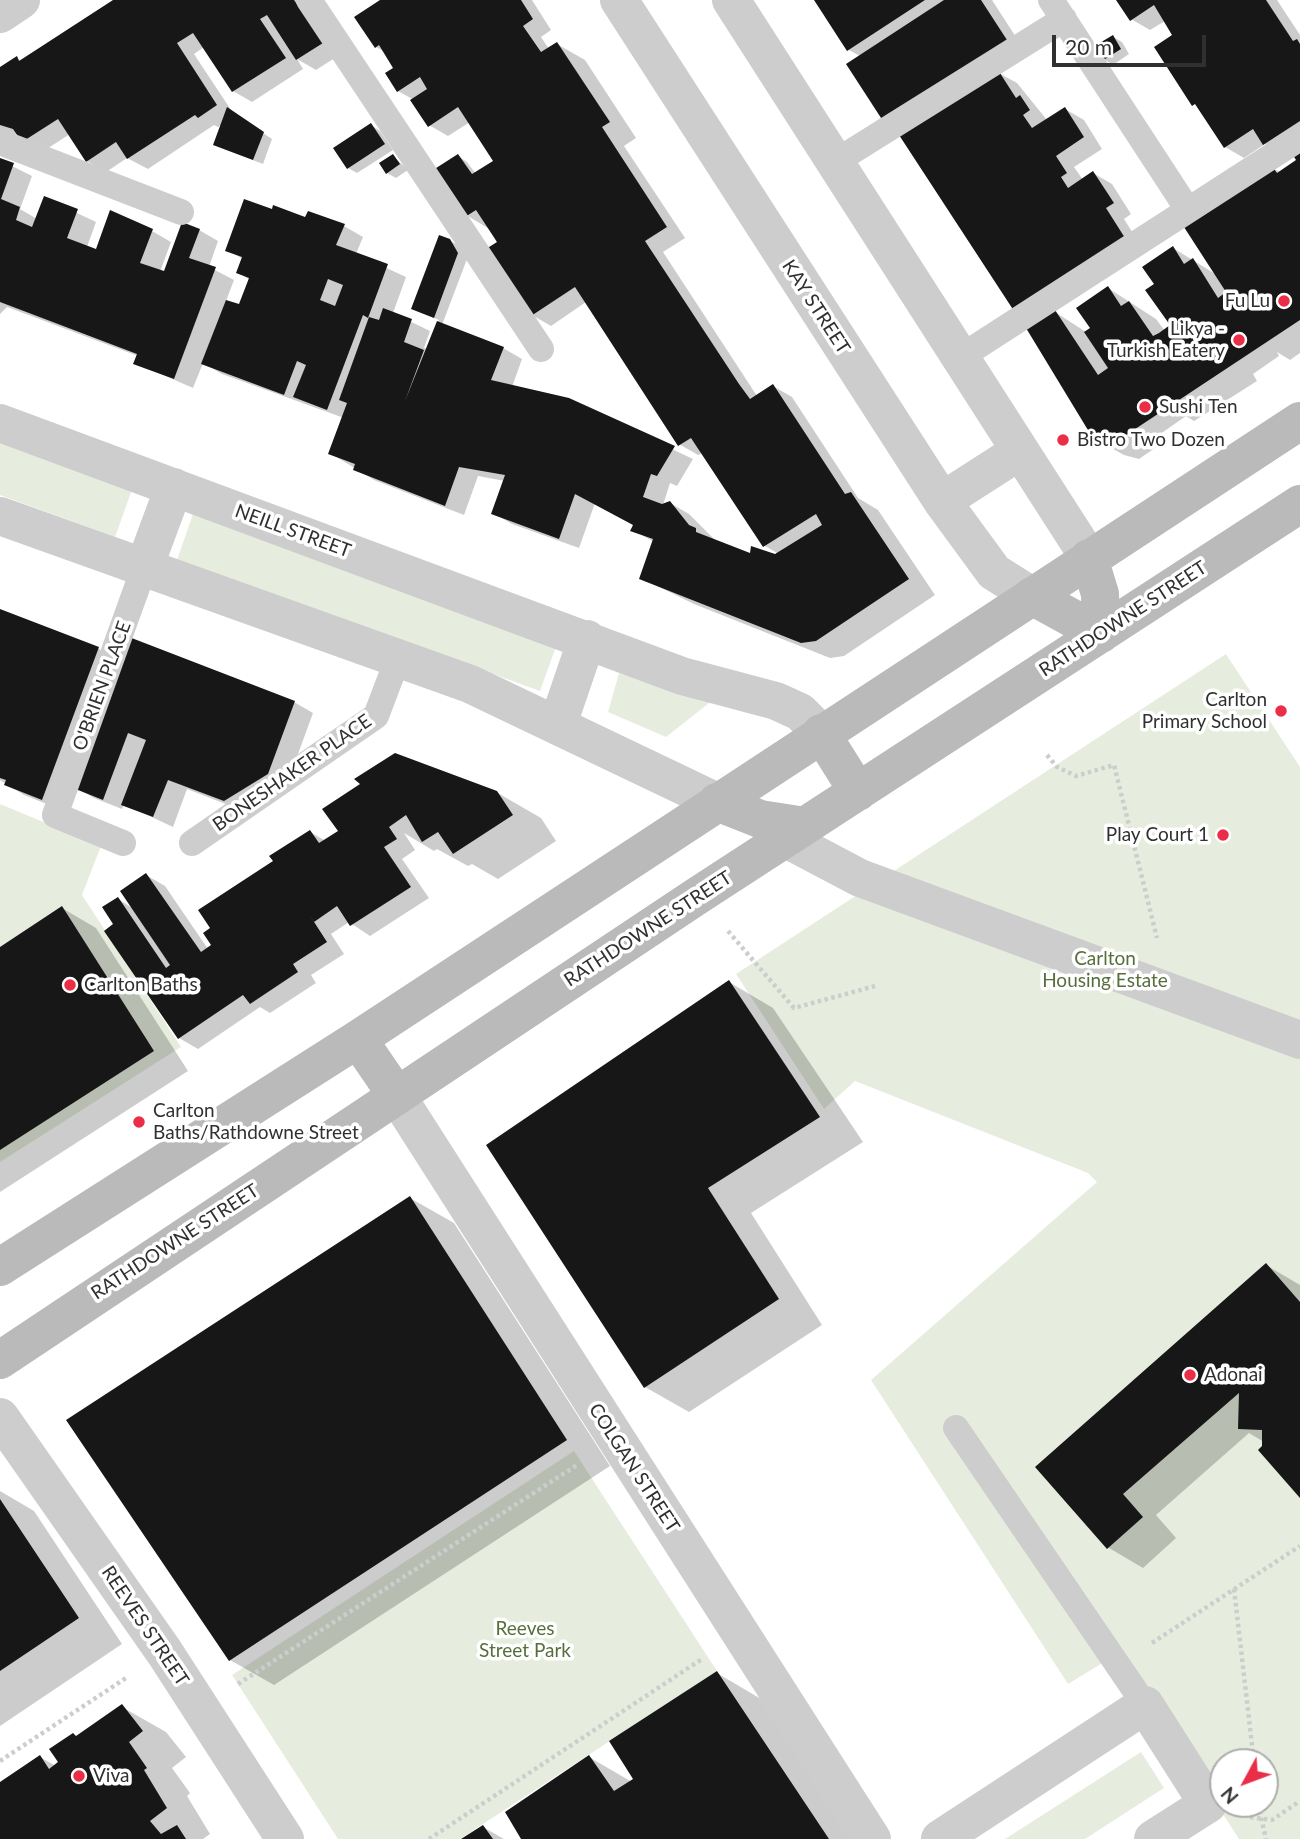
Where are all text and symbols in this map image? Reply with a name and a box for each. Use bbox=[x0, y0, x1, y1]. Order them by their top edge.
scale bar bbox=[1055, 21, 1209, 65]
text: 20 m bbox=[1065, 34, 1112, 59]
street label: KAY STREET bbox=[777, 256, 855, 358]
place label: Fu Lu bbox=[1225, 290, 1270, 312]
marker: Fu Lu bbox=[1276, 293, 1292, 309]
place label: Likya - Turkish Eatery bbox=[1107, 318, 1225, 362]
marker: Likya - Turkish Eatery bbox=[1231, 332, 1247, 348]
place label: Sushi Ten bbox=[1159, 396, 1237, 418]
marker: Sushi Ten bbox=[1137, 399, 1153, 415]
place label: Bistro Two Dozen bbox=[1077, 429, 1225, 451]
marker: Bistro Two Dozen bbox=[1055, 432, 1071, 448]
street label: NEILL STREET bbox=[232, 499, 354, 563]
street label: RATHDOWNE STREET bbox=[1035, 556, 1211, 682]
street label: O'BRIEN PLACE bbox=[68, 618, 136, 754]
place label: Carlton Primary School bbox=[1142, 689, 1267, 733]
marker: Carlton Primary School bbox=[1273, 703, 1289, 719]
street label: BONESHAKER PLACE bbox=[208, 710, 376, 836]
place label: Play Court 1 bbox=[1106, 824, 1209, 846]
marker: Play Court 1 bbox=[1215, 827, 1231, 843]
street label: RATHDOWNE STREET bbox=[560, 866, 736, 992]
park label: Carlton Housing Estate bbox=[1042, 948, 1168, 992]
place label: Carlton Baths bbox=[84, 974, 198, 996]
marker: Carlton Baths bbox=[62, 977, 78, 993]
place label: Carlton Baths/Rathdowne Street bbox=[153, 1100, 359, 1144]
marker: Carlton Baths/Rathdowne Street bbox=[131, 1114, 147, 1130]
street label: RATHDOWNE STREET bbox=[87, 1179, 263, 1305]
place label: Adonai bbox=[1204, 1364, 1263, 1386]
marker: Adonai bbox=[1182, 1367, 1198, 1383]
street label: COLGAN STREET bbox=[584, 1399, 684, 1537]
street label: REEVES STREET bbox=[97, 1562, 193, 1690]
park label: Reeves Street Park bbox=[479, 1618, 571, 1662]
north arrow bbox=[1209, 1748, 1279, 1818]
place label: Viva bbox=[93, 1765, 129, 1787]
marker: Viva bbox=[71, 1768, 87, 1784]
text: N bbox=[1216, 1783, 1243, 1809]

